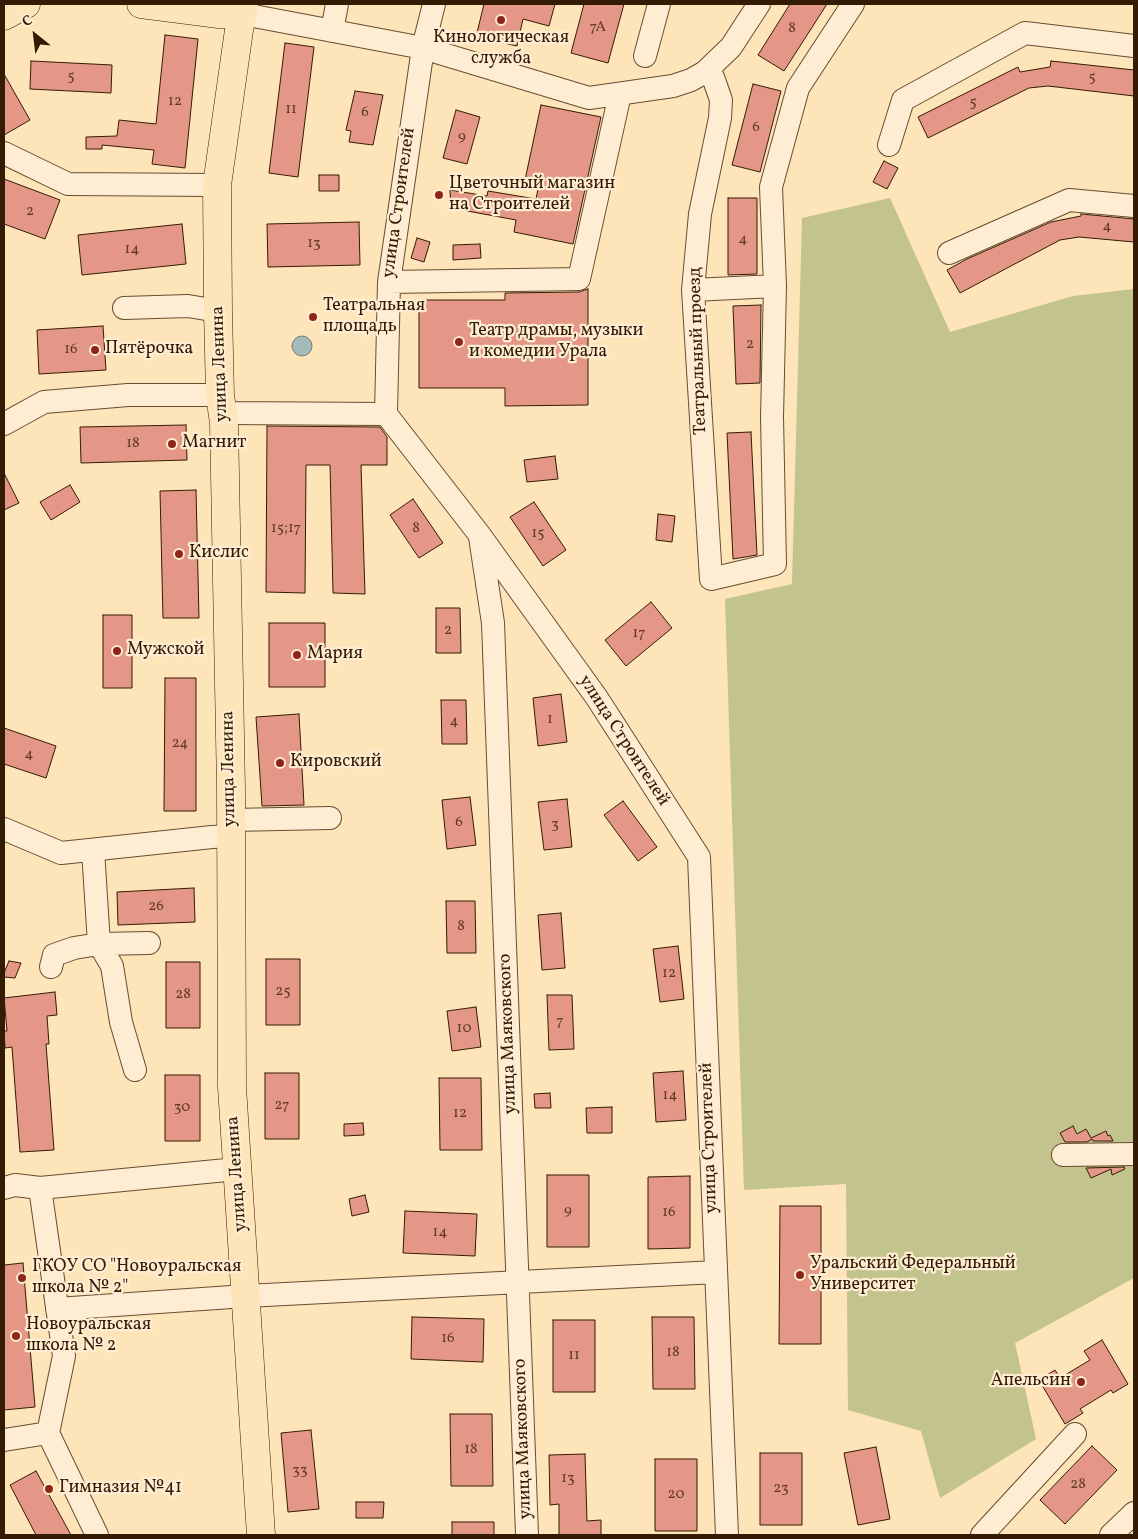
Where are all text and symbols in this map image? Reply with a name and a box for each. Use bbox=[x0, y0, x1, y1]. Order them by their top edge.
north arrow bbox=[10, 10, 60, 60]
text: С bbox=[19, 11, 36, 32]
marker: Кинологическая служба bbox=[495, 14, 507, 26]
house number: 7А bbox=[590, 19, 606, 37]
house number: 8 bbox=[788, 20, 796, 38]
place label: Кинологическая служба bbox=[433, 28, 569, 70]
house number: 5 bbox=[67, 68, 75, 86]
house number: 5 bbox=[1088, 69, 1096, 87]
house number: 12 bbox=[168, 93, 182, 111]
house number: 5 bbox=[969, 94, 977, 112]
house number: 11 bbox=[285, 101, 297, 119]
house number: 6 bbox=[361, 104, 369, 122]
house number: 6 bbox=[752, 119, 760, 137]
street label: улица Строителей bbox=[379, 126, 421, 280]
house number: 9 bbox=[458, 128, 466, 146]
place label: Цветочный магазин на Строителей bbox=[449, 174, 615, 216]
marker: Цветочный магазин на Строителей bbox=[433, 189, 445, 201]
house number: 2 bbox=[26, 203, 34, 221]
house number: 4 bbox=[1103, 218, 1111, 236]
house number: 4 bbox=[739, 231, 747, 249]
house number: 13 bbox=[307, 235, 321, 253]
house number: 14 bbox=[125, 241, 139, 259]
street label: Театральный проезд bbox=[685, 267, 713, 435]
place label: Театральная площадь bbox=[323, 296, 425, 338]
street label: улица Ленина bbox=[208, 306, 234, 422]
marker: Театральная площадь bbox=[307, 311, 319, 323]
place label: Театр драмы, музыки и комедии Урала bbox=[469, 321, 643, 364]
marker: Театр драмы, музыки и комедии Урала bbox=[453, 336, 465, 348]
house number: 2 bbox=[746, 336, 754, 354]
place label: Пятёрочка bbox=[105, 339, 193, 361]
house number: 16 bbox=[64, 341, 78, 359]
marker: Пятёрочка bbox=[89, 344, 101, 356]
place label: Магнит bbox=[182, 433, 246, 455]
house number: 18 bbox=[126, 435, 140, 453]
marker: Магнит bbox=[166, 438, 178, 450]
house number: 15;17 bbox=[271, 520, 301, 538]
house number: 8 bbox=[412, 520, 420, 538]
house number: 15 bbox=[531, 525, 545, 543]
place label: Кислис bbox=[189, 543, 249, 565]
marker: Кислис bbox=[173, 548, 185, 560]
house number: 2 bbox=[444, 622, 452, 640]
house number: 17 bbox=[632, 625, 646, 643]
place label: Мужской bbox=[127, 640, 205, 662]
place label: Мария bbox=[307, 644, 363, 666]
marker: Мужской bbox=[111, 645, 123, 657]
marker: Мария bbox=[291, 649, 303, 661]
street label: улица Строителей bbox=[573, 672, 673, 810]
street label: улица Ленина bbox=[218, 711, 242, 827]
house number: 1 bbox=[547, 711, 553, 729]
house number: 4 bbox=[450, 713, 458, 731]
house number: 24 bbox=[172, 735, 188, 753]
house number: 4 bbox=[25, 746, 33, 764]
place label: Кировский bbox=[290, 752, 382, 774]
marker: Кировский bbox=[274, 757, 286, 769]
house number: 6 bbox=[455, 814, 463, 832]
house number: 3 bbox=[551, 816, 559, 834]
house number: 26 bbox=[148, 898, 164, 916]
house number: 8 bbox=[457, 918, 465, 936]
street label: улица Маяковского bbox=[495, 953, 523, 1115]
house number: 12 bbox=[662, 965, 676, 983]
house number: 25 bbox=[275, 983, 291, 1001]
house number: 28 bbox=[175, 986, 191, 1004]
house number: 7 bbox=[556, 1013, 564, 1031]
house number: 10 bbox=[457, 1020, 471, 1038]
street label: улица Строителей bbox=[697, 1062, 723, 1214]
house number: 14 bbox=[663, 1087, 677, 1105]
house number: 27 bbox=[275, 1097, 289, 1115]
house number: 30 bbox=[174, 1099, 190, 1117]
house number: 12 bbox=[453, 1105, 467, 1123]
street label: улица Ленина bbox=[223, 1115, 253, 1233]
house number: 9 bbox=[564, 1202, 572, 1220]
house number: 16 bbox=[662, 1204, 676, 1222]
house number: 14 bbox=[433, 1224, 447, 1242]
place label: Уральский Федеральный Университет bbox=[810, 1254, 1016, 1296]
place label: ГКОУ СО "Новоуральская школа № 2" bbox=[32, 1257, 241, 1300]
marker: Уральский Федеральный Университет bbox=[794, 1269, 806, 1281]
marker: ГКОУ СО "Новоуральская школа № 2" bbox=[16, 1272, 28, 1284]
place label: Новоуральская школа № 2 bbox=[26, 1315, 151, 1358]
marker: Новоуральская школа № 2 bbox=[10, 1330, 22, 1342]
house number: 16 bbox=[441, 1330, 455, 1348]
house number: 18 bbox=[666, 1344, 680, 1362]
house number: 11 bbox=[568, 1347, 580, 1365]
street label: улица Маяковского bbox=[510, 1358, 538, 1520]
place label: Апельсин bbox=[991, 1371, 1071, 1393]
marker: Апельсин bbox=[1075, 1376, 1087, 1388]
house number: 18 bbox=[464, 1441, 478, 1459]
house number: 33 bbox=[292, 1462, 308, 1480]
house number: 13 bbox=[561, 1470, 575, 1488]
house number: 28 bbox=[1070, 1476, 1086, 1494]
place label: Гимназия №41 bbox=[59, 1478, 182, 1500]
house number: 23 bbox=[773, 1480, 789, 1498]
marker: Гимназия №41 bbox=[43, 1483, 55, 1495]
house number: 20 bbox=[668, 1486, 684, 1504]

